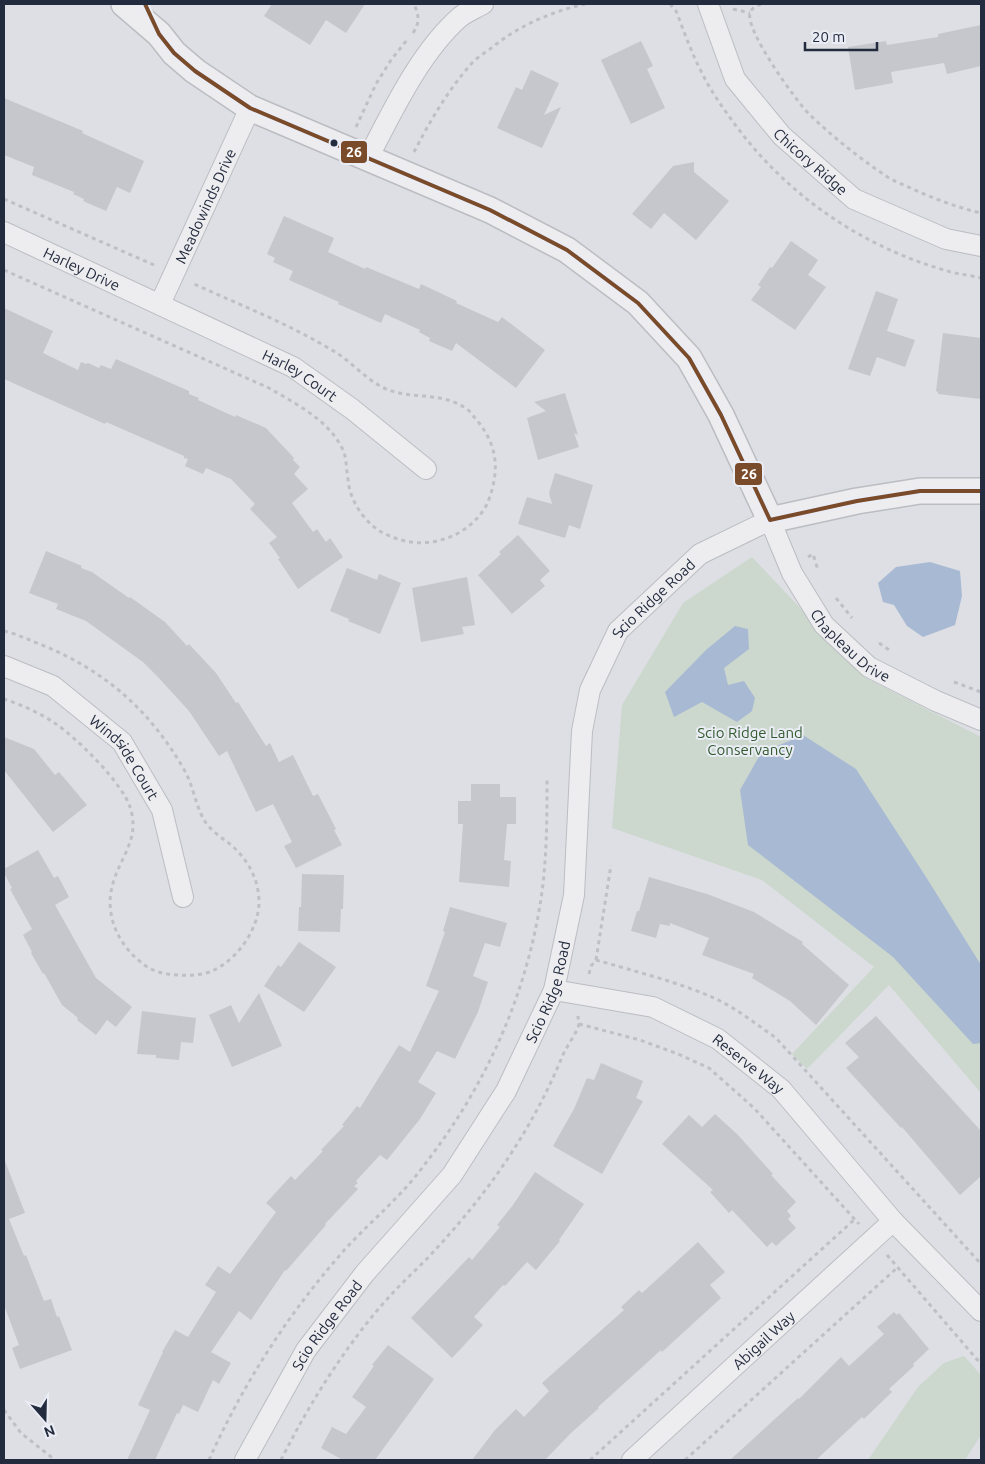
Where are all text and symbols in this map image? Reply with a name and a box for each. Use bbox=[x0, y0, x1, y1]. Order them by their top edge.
scale bar bbox=[805, 20, 878, 52]
text: 20 m bbox=[812, 28, 845, 45]
street label: Chicory Ridge bbox=[770, 125, 851, 198]
unlabelled marker bbox=[329, 138, 339, 148]
line badge: 26 bbox=[340, 140, 368, 164]
text: 26 bbox=[346, 144, 362, 160]
street label: Meadowinds Drive bbox=[171, 146, 239, 266]
street label: Harley Drive bbox=[41, 243, 123, 294]
street label: Harley Court bbox=[260, 346, 341, 404]
line badge: 26 bbox=[734, 462, 763, 486]
text: 26 bbox=[741, 466, 757, 482]
street label: Scio Ridge Road bbox=[608, 555, 698, 640]
street label: Chapleau Drive bbox=[808, 606, 893, 685]
street label: Windside Court bbox=[87, 711, 162, 803]
park label: Scio Ridge Land Conservancy bbox=[697, 724, 803, 758]
street label: Scio Ridge Road bbox=[522, 939, 573, 1045]
street label: Reserve Way bbox=[710, 1030, 788, 1097]
street label: Scio Ridge Road bbox=[288, 1277, 365, 1373]
street label: Abigail Way bbox=[729, 1307, 798, 1372]
north arrow bbox=[20, 1394, 70, 1444]
text: N bbox=[42, 1422, 57, 1441]

